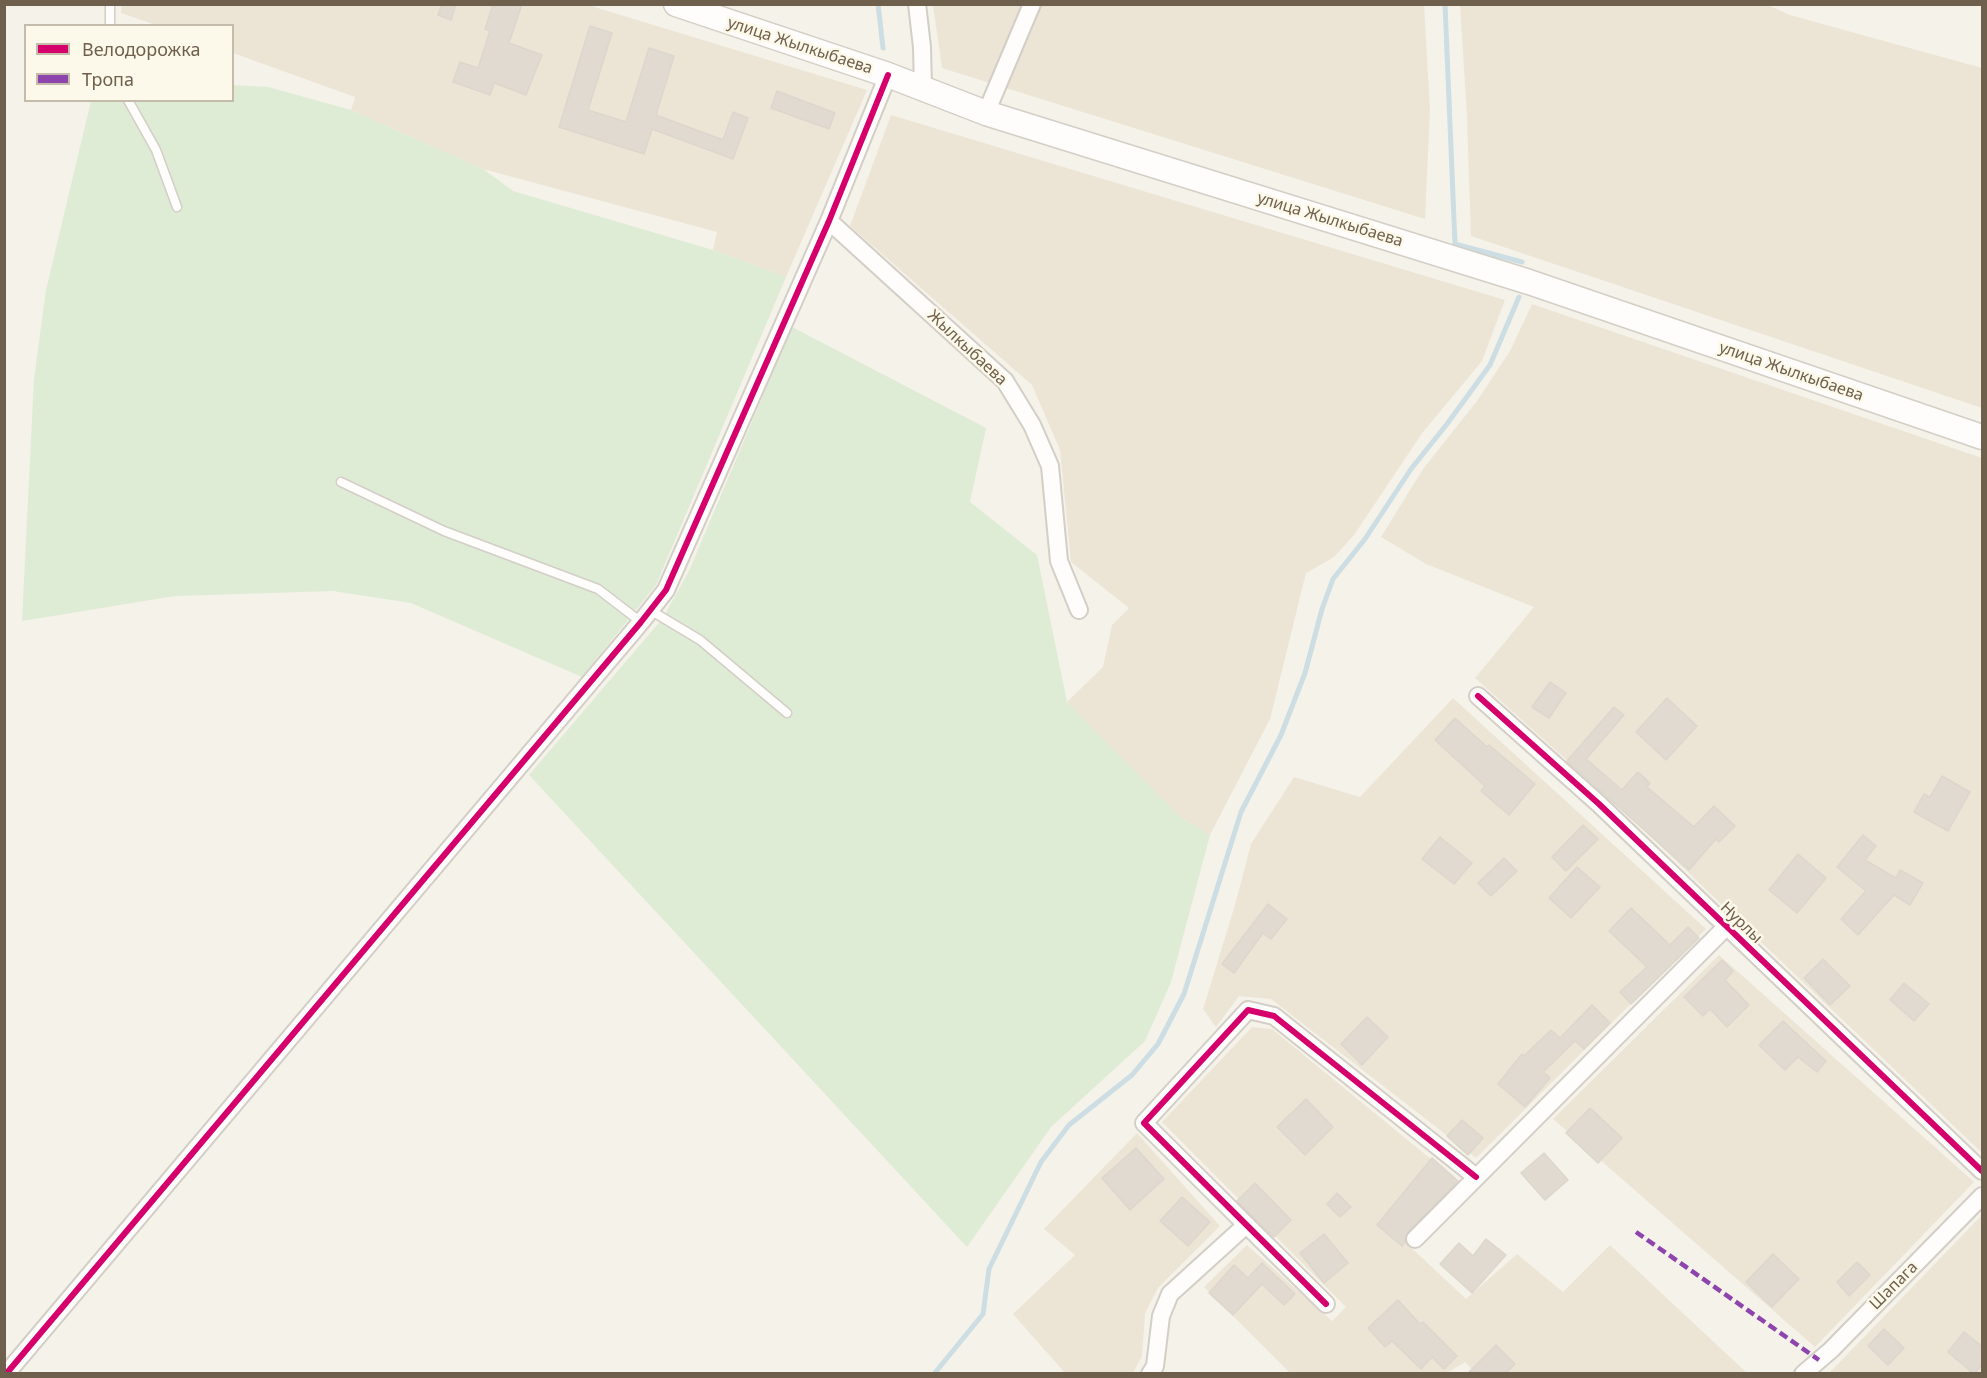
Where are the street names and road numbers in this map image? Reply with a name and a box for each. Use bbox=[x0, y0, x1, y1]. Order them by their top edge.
street label: улица Жылкыбаева bbox=[725, 13, 875, 79]
street label: улица Жылкыбаева bbox=[1255, 189, 1405, 251]
street label: Жылкыбаева bbox=[923, 306, 1011, 390]
street label: улица Жылкыбаева bbox=[1716, 338, 1866, 406]
street label: Нурлы bbox=[1716, 898, 1766, 948]
street label: Шапага bbox=[1866, 1258, 1922, 1314]

